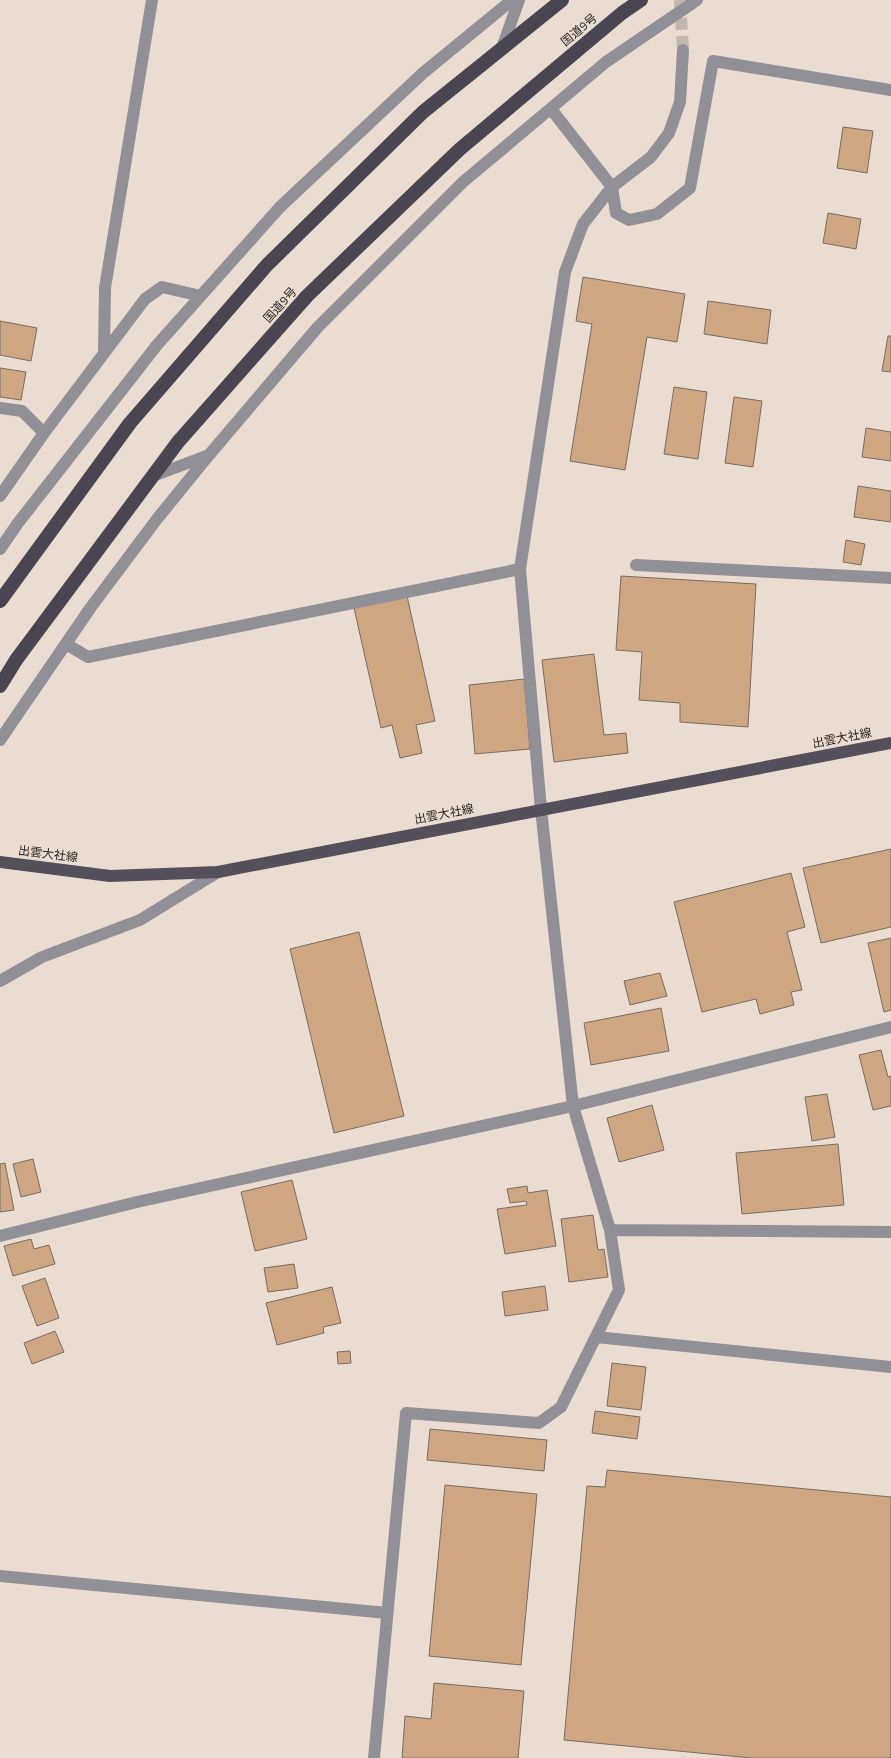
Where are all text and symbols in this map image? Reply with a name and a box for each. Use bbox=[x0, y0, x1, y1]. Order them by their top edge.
street label: 国道9号 bbox=[556, 9, 601, 51]
street label: 国道9号 bbox=[258, 282, 301, 327]
street label: 出雲大社線 bbox=[811, 722, 873, 753]
street label: 出雲大社線 bbox=[413, 798, 475, 829]
street label: 出雲大社線 bbox=[17, 840, 79, 867]

